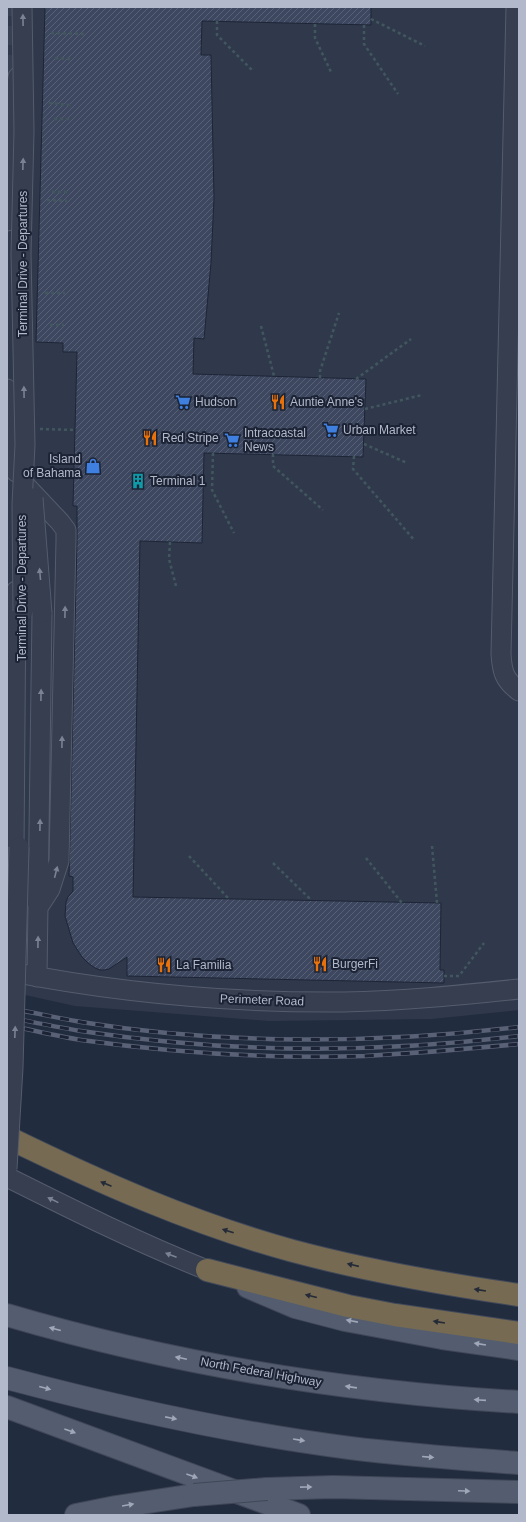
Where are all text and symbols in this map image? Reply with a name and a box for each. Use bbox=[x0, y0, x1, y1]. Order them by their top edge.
one-way arrow bbox=[19, 14, 26, 26]
one-way arrow bbox=[20, 157, 26, 170]
street label: Terminal Drive - Departures bbox=[16, 191, 30, 337]
one-way arrow bbox=[21, 385, 27, 398]
supermarket icon: Hudson bbox=[174, 393, 192, 411]
restaurant icon: Auntie Anne's bbox=[269, 393, 287, 411]
place label: Hudson bbox=[195, 395, 236, 409]
place label: Auntie Anne's bbox=[290, 395, 363, 409]
supermarket icon: Urban Market bbox=[322, 421, 340, 439]
place label: Urban Market bbox=[343, 423, 416, 437]
place label: Intracoastal News bbox=[244, 426, 306, 454]
restaurant icon: Red Stripe bbox=[141, 429, 159, 447]
place label: Red Stripe bbox=[162, 431, 219, 445]
supermarket icon: Intracoastal News bbox=[223, 431, 241, 449]
place label: Island of Bahama bbox=[23, 452, 81, 480]
shop icon: Island of Bahama bbox=[84, 457, 102, 475]
building icon: Terminal 1 bbox=[129, 472, 147, 490]
place label: Terminal 1 bbox=[150, 474, 206, 488]
street label: Terminal Drive - Departures bbox=[15, 515, 29, 661]
one-way arrow bbox=[37, 568, 43, 580]
one-way arrow bbox=[62, 605, 68, 618]
one-way arrow bbox=[38, 688, 44, 701]
one-way arrow bbox=[59, 735, 65, 748]
one-way arrow bbox=[37, 818, 43, 831]
one-way arrow bbox=[54, 866, 60, 878]
one-way arrow bbox=[35, 935, 41, 948]
restaurant icon: BurgerFi bbox=[311, 955, 329, 973]
restaurant icon: La Familia bbox=[155, 956, 173, 974]
place label: BurgerFi bbox=[332, 957, 378, 971]
place label: La Familia bbox=[176, 958, 232, 972]
street label: Perimeter Road bbox=[220, 992, 304, 1008]
one-way arrow bbox=[11, 1026, 18, 1038]
one-way arrow bbox=[101, 1181, 112, 1187]
one-way arrow bbox=[48, 1197, 59, 1203]
one-way arrow bbox=[221, 1227, 233, 1233]
one-way arrow bbox=[165, 1252, 177, 1258]
one-way arrow bbox=[347, 1262, 359, 1268]
one-way arrow bbox=[474, 1286, 487, 1292]
one-way arrow bbox=[305, 1293, 318, 1299]
one-way arrow bbox=[346, 1318, 358, 1324]
one-way arrow bbox=[433, 1319, 445, 1325]
one-way arrow bbox=[48, 1325, 61, 1331]
one-way arrow bbox=[474, 1341, 486, 1347]
street label: North Federal Highway bbox=[199, 1354, 323, 1390]
one-way arrow bbox=[175, 1355, 187, 1361]
one-way arrow bbox=[345, 1384, 357, 1390]
one-way arrow bbox=[39, 1385, 51, 1391]
one-way arrow bbox=[473, 1397, 486, 1403]
one-way arrow bbox=[165, 1415, 177, 1421]
one-way arrow bbox=[64, 1428, 76, 1434]
one-way arrow bbox=[293, 1437, 305, 1443]
one-way arrow bbox=[422, 1453, 434, 1460]
one-way arrow bbox=[186, 1474, 198, 1480]
one-way arrow bbox=[300, 1484, 313, 1490]
one-way arrow bbox=[458, 1487, 470, 1494]
one-way arrow bbox=[122, 1502, 134, 1508]

